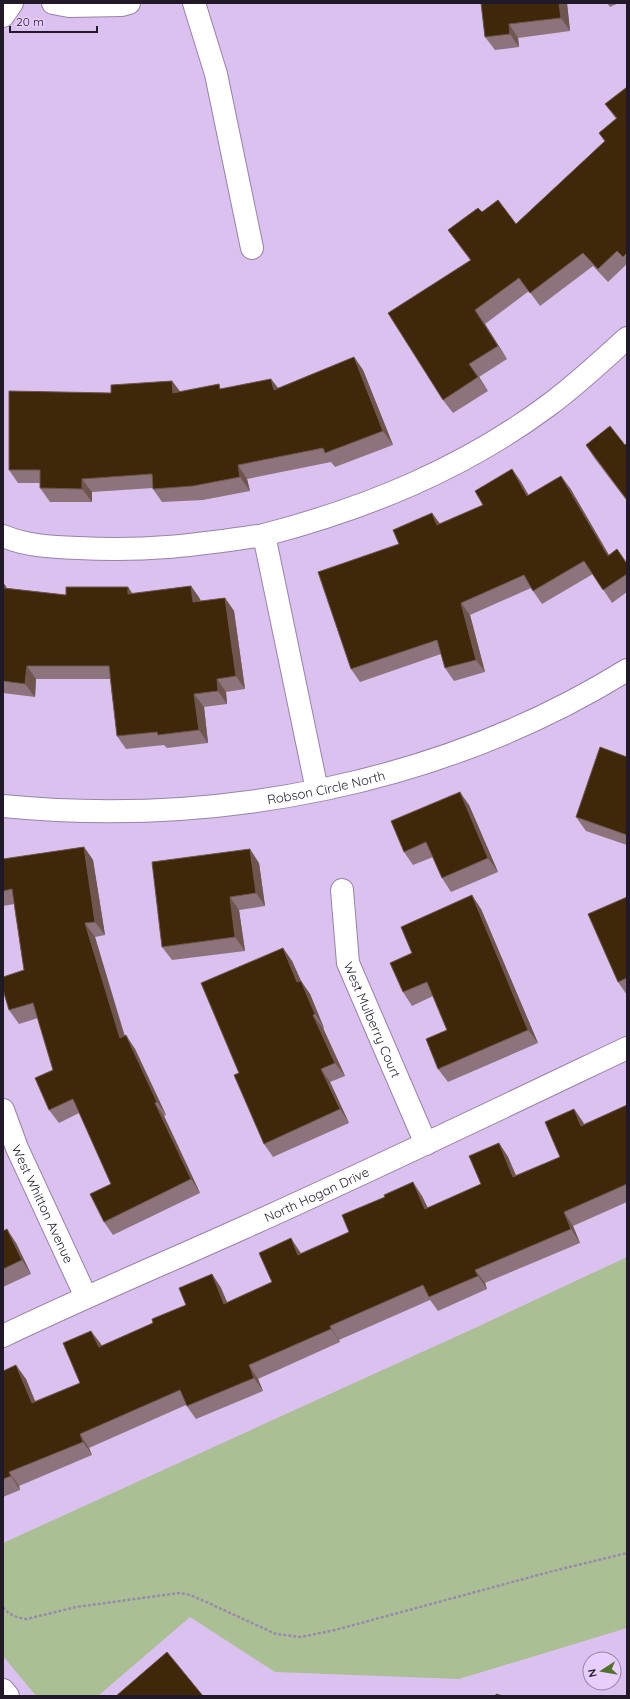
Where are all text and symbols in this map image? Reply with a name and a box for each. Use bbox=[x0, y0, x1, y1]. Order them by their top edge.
scale bar bbox=[10, 8, 97, 34]
text: 20 m bbox=[16, 14, 44, 29]
street label: Robson Circle North bbox=[266, 767, 387, 807]
street label: West Mulberry Court bbox=[340, 959, 404, 1080]
street label: West Whitton Avenue bbox=[9, 1142, 77, 1266]
street label: North Hogan Drive bbox=[262, 1163, 371, 1225]
north arrow bbox=[582, 1651, 622, 1691]
text: N bbox=[585, 1668, 600, 1678]

